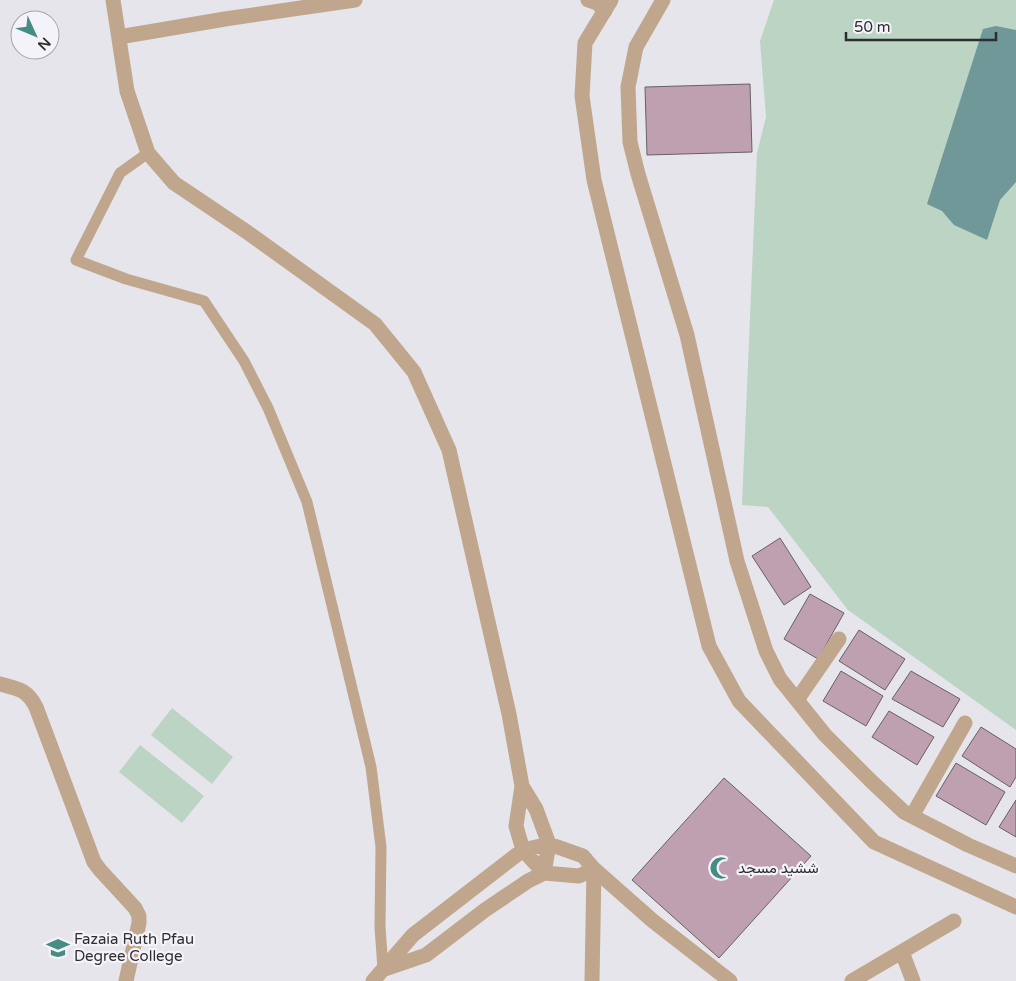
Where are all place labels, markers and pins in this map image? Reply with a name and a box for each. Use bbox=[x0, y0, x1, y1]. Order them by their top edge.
mosque icon: ششید مسجد bbox=[708, 855, 734, 881]
place label: ششید مسجد bbox=[738, 859, 819, 877]
place label: Fazaia Ruth Pfau Degree College bbox=[74, 930, 194, 965]
school or university icon: Fazaia Ruth Pfau Degree College bbox=[45, 935, 71, 961]

